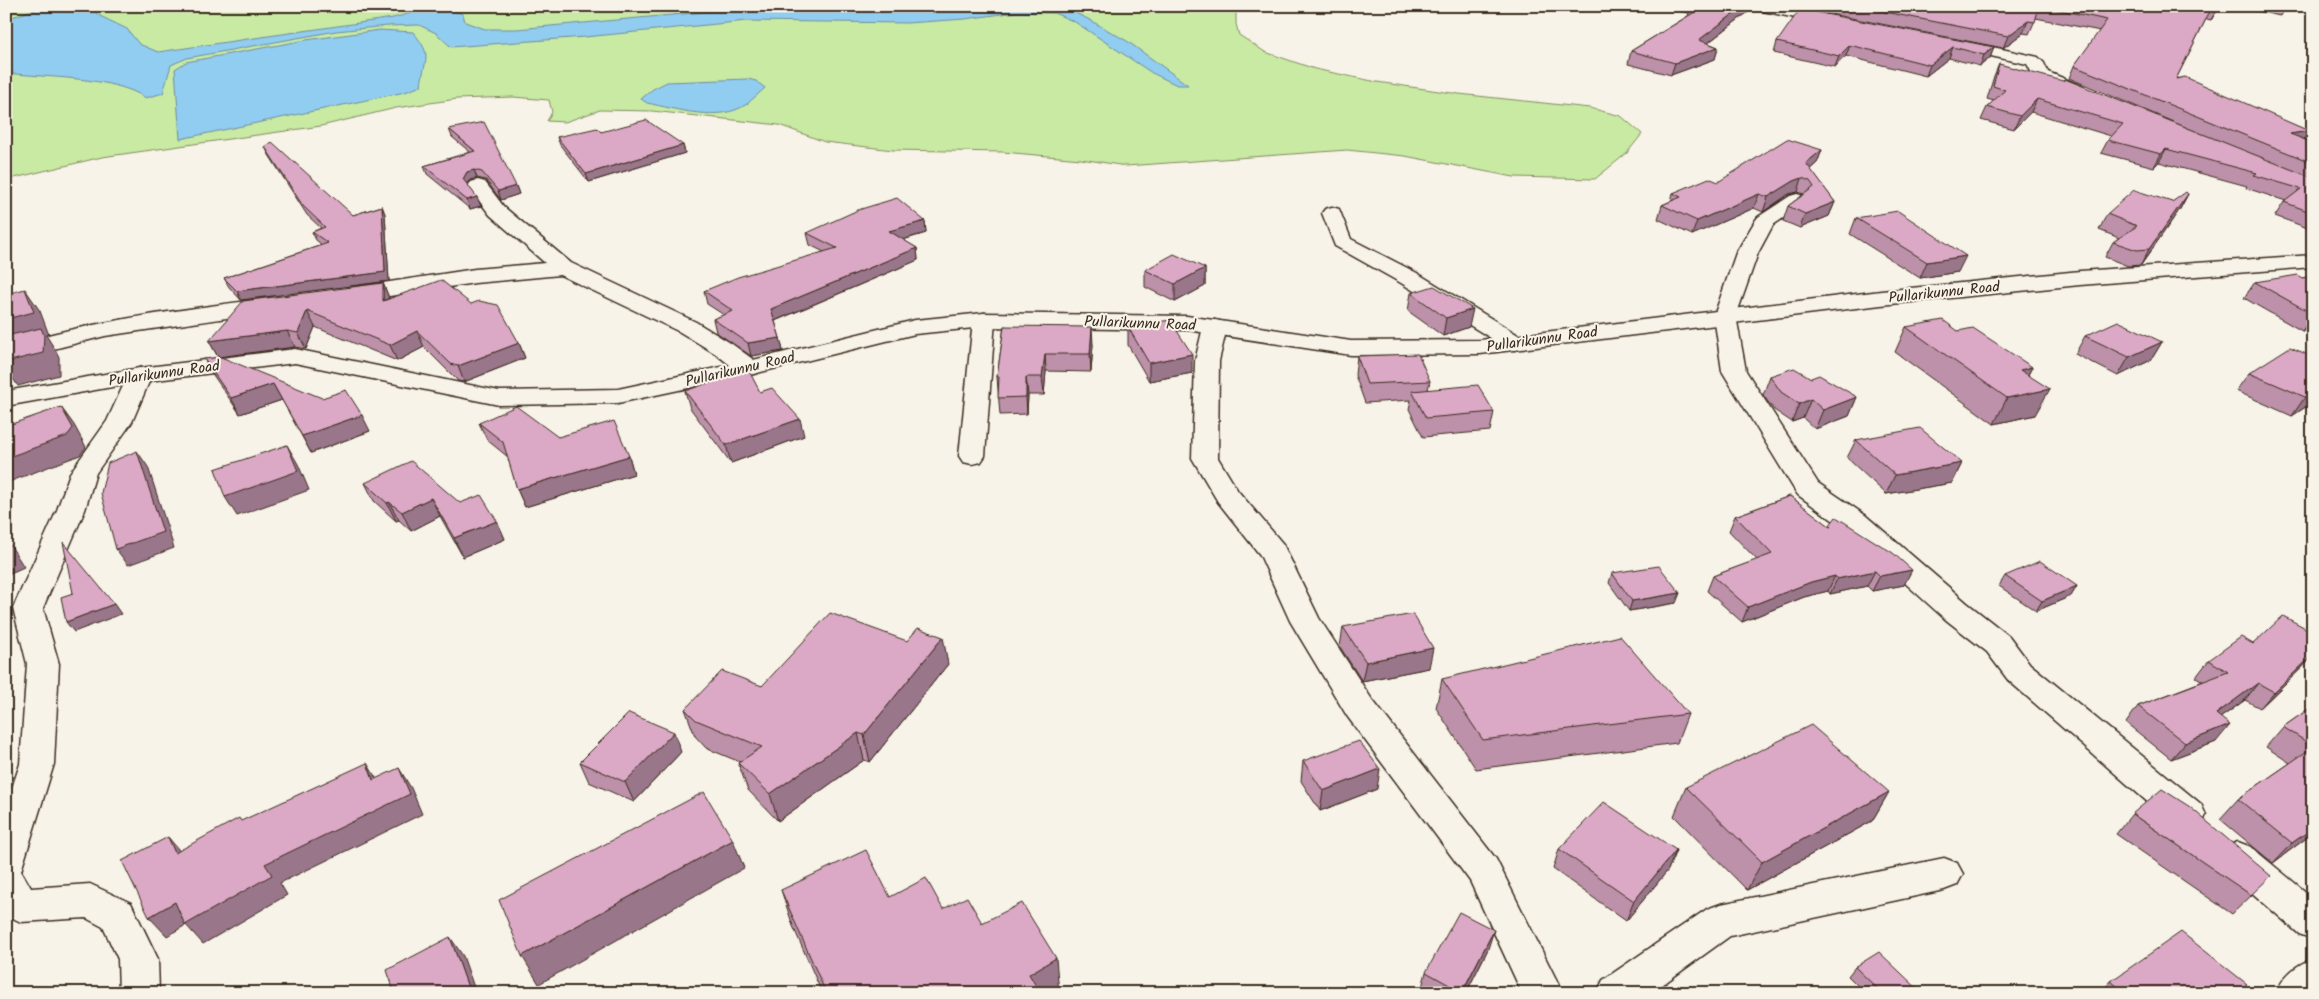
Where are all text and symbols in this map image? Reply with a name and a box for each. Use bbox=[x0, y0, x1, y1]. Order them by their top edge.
street label: Pullarikunnu Road bbox=[1887, 275, 2001, 311]
street label: Pullarikunnu Road bbox=[1084, 310, 1197, 338]
street label: Pullarikunnu Road bbox=[1485, 320, 1600, 360]
street label: Pullarikunnu Road bbox=[683, 346, 798, 394]
street label: Pullarikunnu Road bbox=[107, 354, 222, 394]

